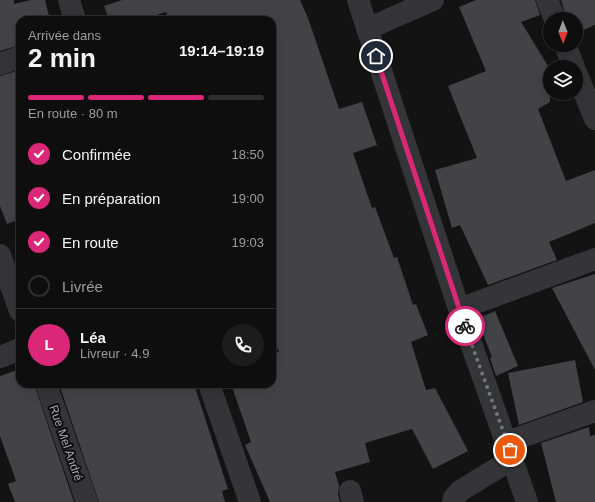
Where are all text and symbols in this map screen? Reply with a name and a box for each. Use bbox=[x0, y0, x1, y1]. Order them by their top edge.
north arrow bbox=[543, 12, 583, 52]
map controls bbox=[543, 12, 583, 100]
text: Arrivée dans bbox=[28, 28, 101, 43]
pin bbox=[359, 39, 393, 73]
text: 19:14–19:19 bbox=[179, 42, 264, 59]
text: 2 min bbox=[28, 43, 96, 73]
icon: home bbox=[365, 45, 387, 67]
button: layers bbox=[543, 60, 583, 100]
text: En route · 80 m bbox=[28, 106, 118, 121]
icon: check bbox=[28, 143, 50, 165]
text: Confirmée bbox=[62, 146, 131, 163]
text: 18:50 bbox=[231, 147, 264, 162]
icon: check bbox=[28, 187, 50, 209]
text: En préparation bbox=[62, 190, 160, 207]
text: 19:00 bbox=[231, 191, 264, 206]
icon: check bbox=[28, 231, 50, 253]
text: En route bbox=[62, 234, 119, 251]
text: 19:03 bbox=[231, 235, 264, 250]
text: Livrée bbox=[62, 278, 103, 295]
courier bbox=[445, 306, 485, 346]
icon: bike bbox=[454, 315, 476, 337]
button: phone bbox=[222, 324, 264, 366]
text: Léa bbox=[80, 329, 106, 346]
text: L bbox=[44, 336, 54, 353]
text: Livreur · 4.9 bbox=[80, 346, 149, 361]
street label: Rue Mel André bbox=[46, 403, 86, 483]
pin bbox=[493, 433, 527, 467]
icon: bag bbox=[499, 439, 521, 461]

